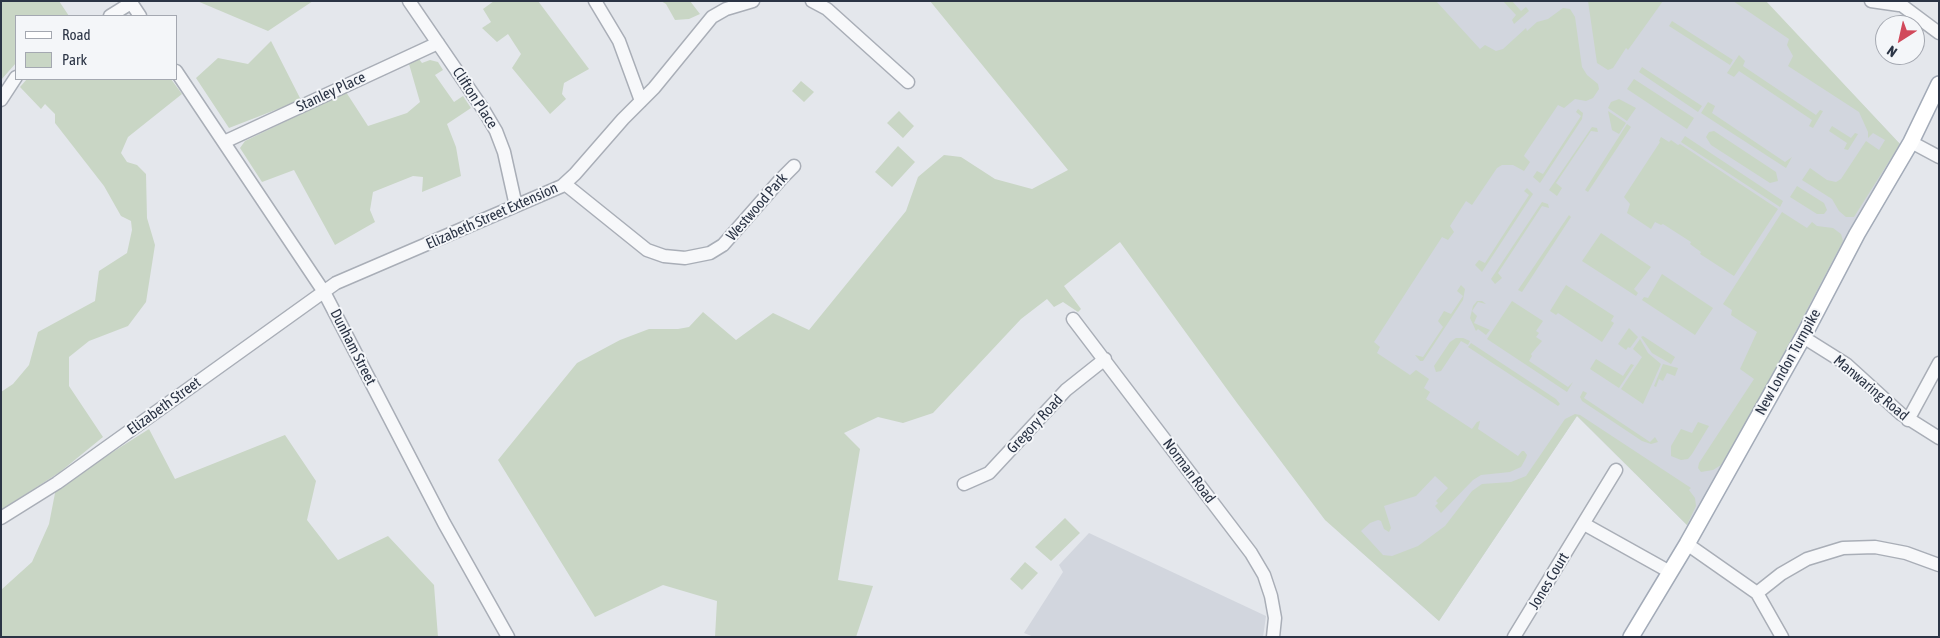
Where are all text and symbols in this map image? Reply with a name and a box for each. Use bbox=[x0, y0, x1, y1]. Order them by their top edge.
legend bbox=[15, 15, 178, 80]
north arrow bbox=[1875, 15, 1925, 65]
text: Road bbox=[62, 26, 91, 43]
text: N bbox=[1884, 43, 1900, 60]
text: Park bbox=[62, 51, 87, 68]
street label: Clifton Place bbox=[449, 64, 501, 132]
street label: Stanley Place bbox=[294, 68, 368, 116]
street label: Westwood Park bbox=[723, 169, 791, 245]
street label: Elizabeth Street Extension bbox=[423, 179, 561, 253]
street label: Dunham Street bbox=[326, 306, 380, 388]
street label: New London Turnpike bbox=[1751, 306, 1825, 418]
street label: Manwaring Road bbox=[1830, 351, 1912, 425]
street label: Elizabeth Street bbox=[124, 373, 204, 439]
street label: Gregory Road bbox=[1003, 391, 1067, 457]
street label: Norman Road bbox=[1159, 435, 1219, 507]
street label: Jones Court bbox=[1525, 549, 1573, 613]

